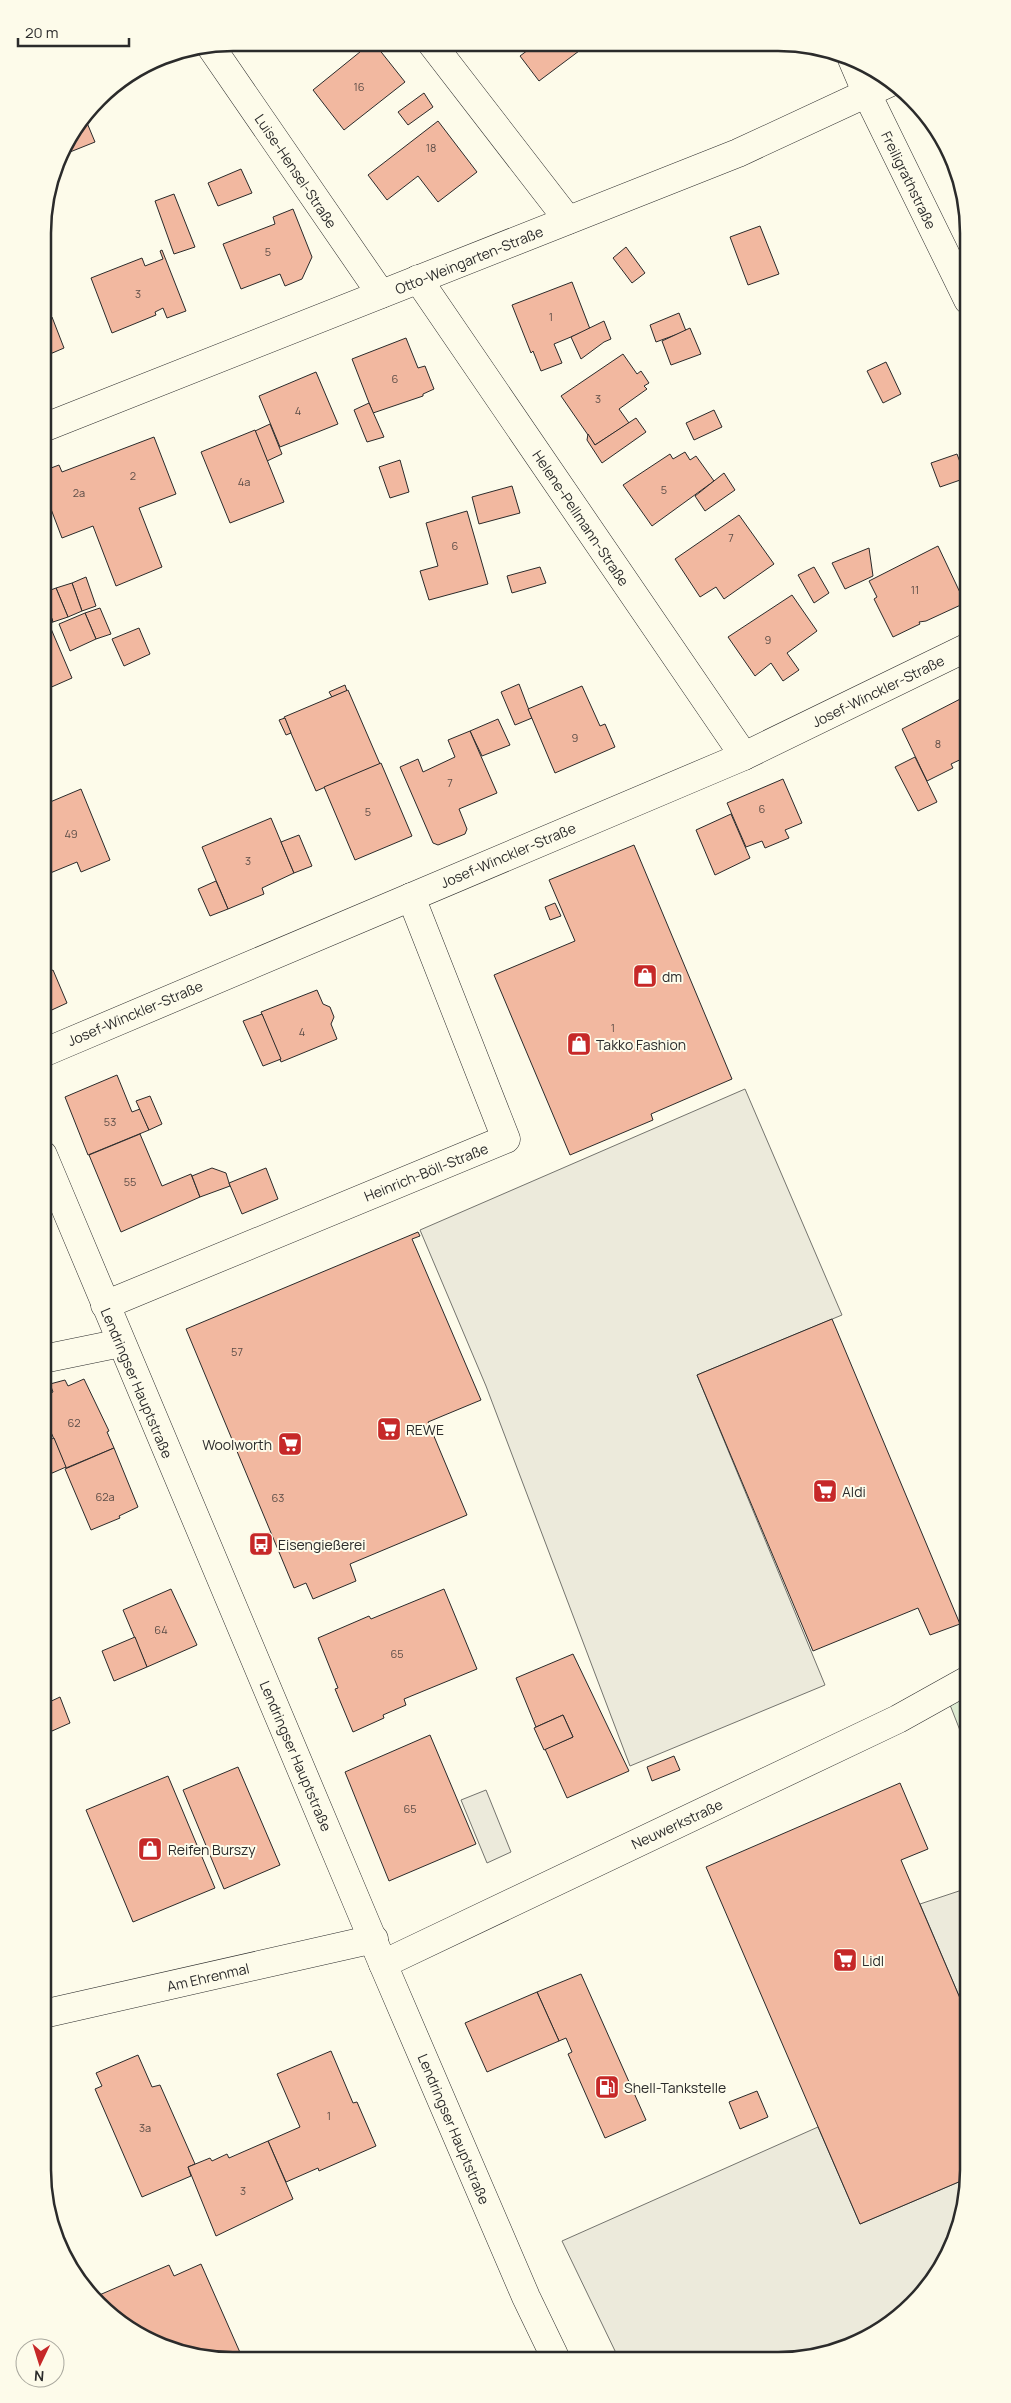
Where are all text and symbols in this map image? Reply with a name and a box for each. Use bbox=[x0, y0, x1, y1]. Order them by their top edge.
scale bar bbox=[18, 15, 129, 47]
text: 20 m bbox=[25, 22, 58, 43]
house number: 16 bbox=[353, 79, 365, 94]
street label: Luise-Hensel-Straße bbox=[251, 110, 341, 232]
street label: Freiligrathstraße bbox=[877, 128, 941, 232]
house number: 18 bbox=[426, 140, 436, 155]
street label: Otto-Weingarten-Straße bbox=[392, 222, 546, 298]
house number: 5 bbox=[265, 244, 271, 259]
house number: 3 bbox=[135, 286, 141, 301]
house number: 1 bbox=[549, 309, 553, 324]
house number: 6 bbox=[392, 371, 399, 386]
house number: 3 bbox=[595, 391, 601, 406]
house number: 4 bbox=[295, 403, 301, 418]
street label: Helene-Pellmann-Straße bbox=[528, 446, 634, 590]
house number: 2 bbox=[130, 468, 136, 483]
house number: 4a bbox=[238, 474, 250, 489]
house number: 5 bbox=[661, 482, 667, 497]
house number: 2a bbox=[73, 485, 85, 500]
house number: 7 bbox=[728, 530, 734, 545]
house number: 6 bbox=[452, 538, 459, 553]
house number: 11 bbox=[911, 582, 919, 597]
house number: 9 bbox=[765, 632, 772, 647]
street label: Josef-Winckler-Straße bbox=[809, 651, 947, 731]
house number: 9 bbox=[572, 730, 579, 745]
house number: 8 bbox=[935, 736, 941, 751]
house number: 7 bbox=[447, 775, 453, 790]
house number: 6 bbox=[759, 801, 766, 816]
house number: 5 bbox=[365, 804, 371, 819]
street label: Josef-Winckler-Straße bbox=[437, 818, 579, 892]
house number: 49 bbox=[64, 826, 78, 841]
house number: 3 bbox=[245, 853, 251, 868]
shop icon: dm bbox=[632, 963, 658, 989]
place label: dm bbox=[662, 967, 682, 986]
street label: Josef-Winckler-Straße bbox=[64, 976, 206, 1050]
house number: 1 bbox=[611, 1020, 615, 1035]
house number: 4 bbox=[299, 1024, 305, 1039]
shop icon: Takko Fashion bbox=[566, 1031, 592, 1057]
place label: Takko Fashion bbox=[596, 1035, 686, 1054]
house number: 53 bbox=[104, 1114, 116, 1129]
street label: Heinrich-Böll-Straße bbox=[361, 1138, 491, 1206]
house number: 55 bbox=[124, 1174, 136, 1189]
street label: Lendringser Hauptstraße bbox=[97, 1305, 177, 1461]
house number: 57 bbox=[231, 1344, 243, 1359]
house number: 62 bbox=[67, 1415, 81, 1430]
supermarket icon: REWE bbox=[376, 1416, 402, 1442]
place label: REWE bbox=[406, 1420, 444, 1439]
supermarket icon: Woolworth bbox=[277, 1431, 303, 1457]
place label: Woolworth bbox=[202, 1435, 272, 1454]
supermarket icon: Aldi bbox=[812, 1478, 838, 1504]
place label: Aldi bbox=[842, 1482, 866, 1501]
house number: 62a bbox=[95, 1489, 115, 1504]
house number: 63 bbox=[272, 1490, 284, 1505]
bus stop icon: Eisengießerei bbox=[248, 1531, 274, 1557]
place label: Eisengießerei bbox=[278, 1535, 366, 1554]
house number: 64 bbox=[154, 1622, 168, 1637]
house number: 65 bbox=[390, 1646, 404, 1661]
street label: Lendringser Hauptstraße bbox=[256, 1678, 336, 1834]
street label: Neuwerkstraße bbox=[628, 1795, 726, 1853]
house number: 65 bbox=[403, 1801, 417, 1816]
shop icon: Reifen Burszy bbox=[137, 1836, 163, 1862]
place label: Reifen Burszy bbox=[168, 1840, 256, 1859]
supermarket icon: Lidl bbox=[832, 1947, 858, 1973]
place label: Lidl bbox=[862, 1951, 884, 1970]
street label: Am Ehrenmal bbox=[165, 1958, 251, 1996]
street label: Lendringser Hauptstraße bbox=[414, 2051, 494, 2207]
fuel station icon: Shell-Tankstelle bbox=[594, 2074, 620, 2100]
place label: Shell-Tankstelle bbox=[624, 2078, 726, 2097]
house number: 1 bbox=[327, 2108, 331, 2123]
house number: 3a bbox=[139, 2120, 151, 2135]
house number: 3 bbox=[240, 2183, 246, 2198]
north arrow bbox=[15, 2338, 65, 2388]
text: N bbox=[33, 2367, 45, 2386]

